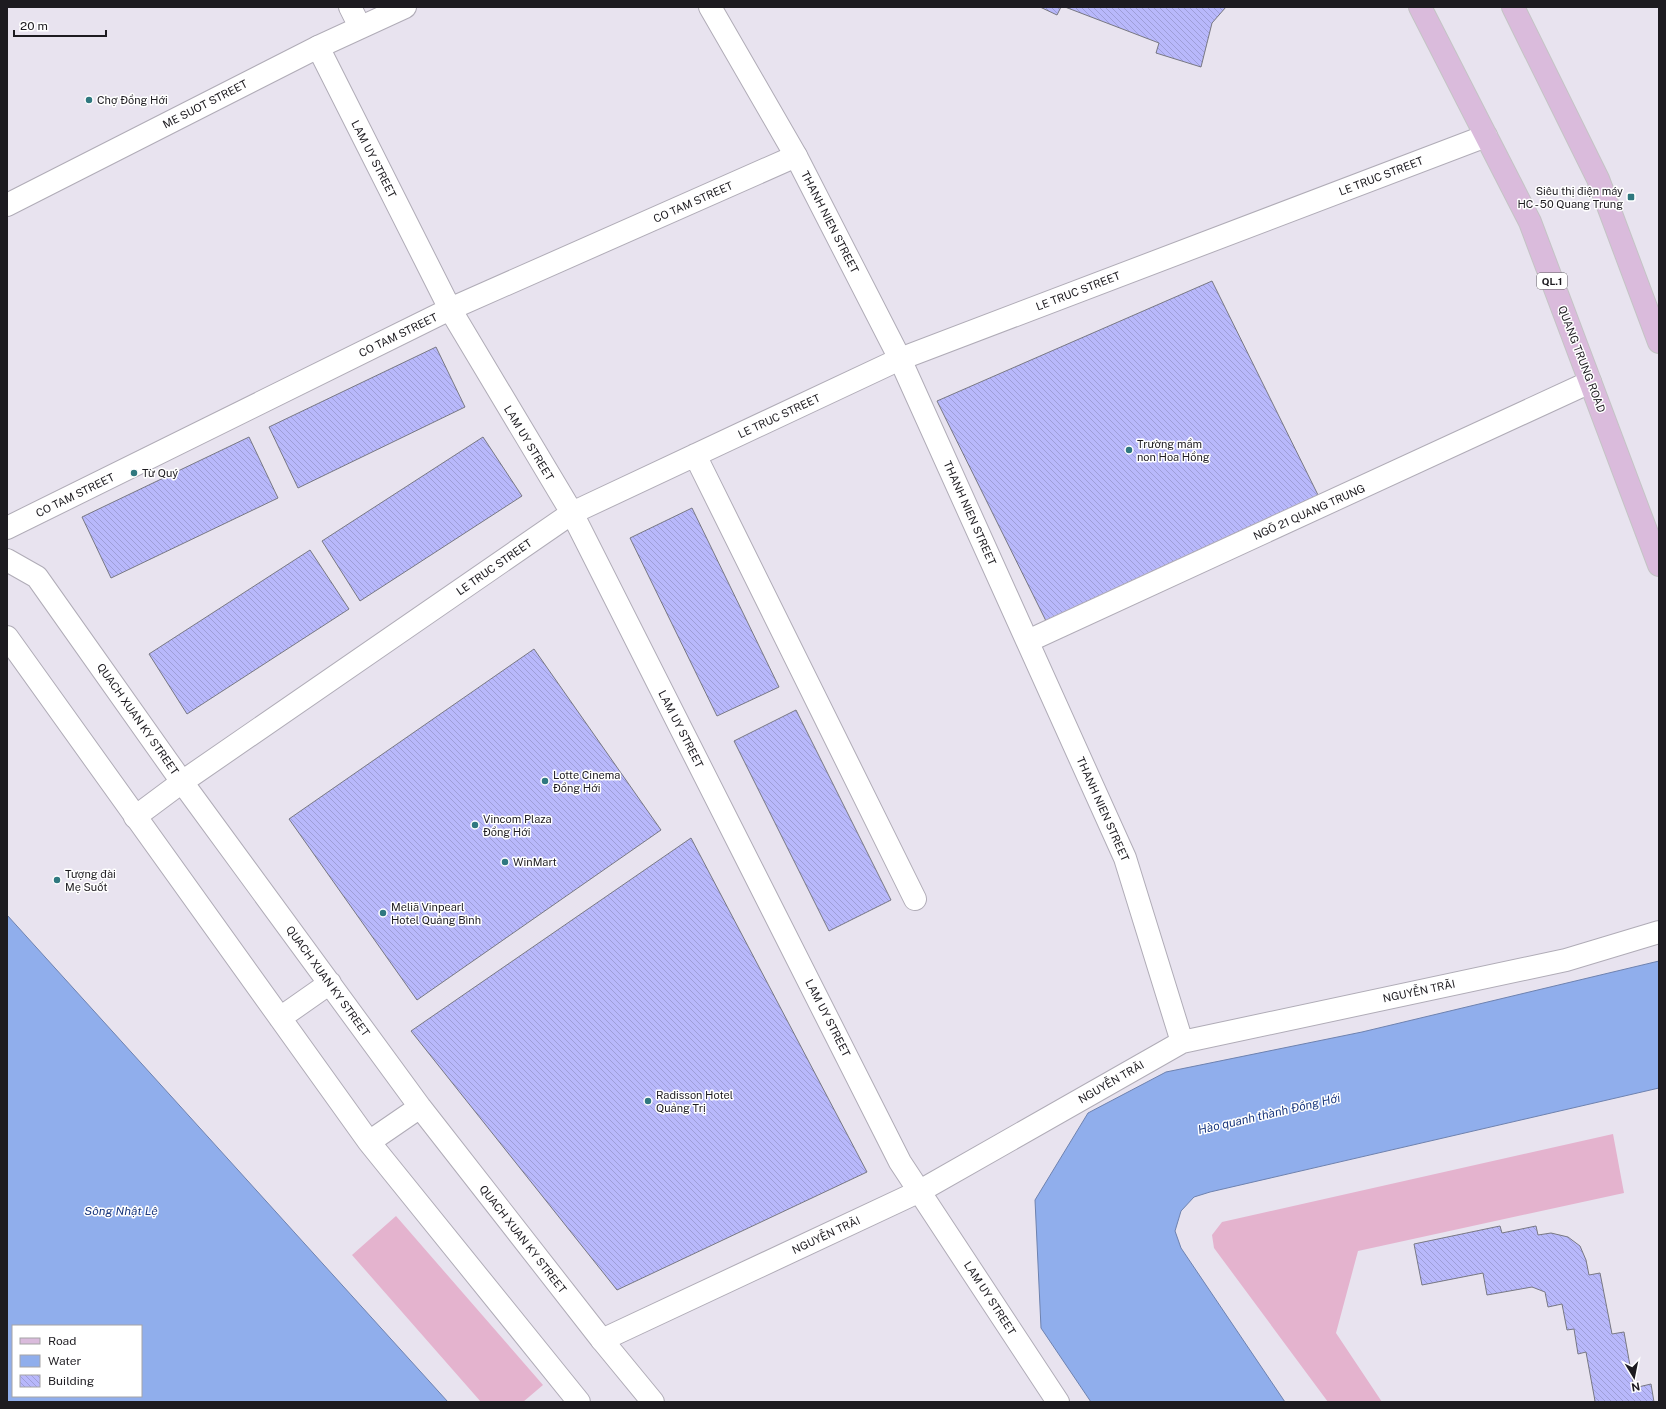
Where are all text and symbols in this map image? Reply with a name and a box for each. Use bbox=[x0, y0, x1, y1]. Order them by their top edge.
scale bar bbox=[14, 12, 106, 38]
text: 20 m bbox=[20, 19, 48, 33]
street label: ME SUOT STREET bbox=[161, 77, 250, 131]
place label: Chợ Đồng Hới bbox=[97, 94, 168, 106]
marker: Chợ Đồng Hới bbox=[84, 95, 94, 105]
street label: LAM UY STREET bbox=[349, 118, 399, 200]
street label: LE TRUC STREET bbox=[1337, 154, 1425, 198]
street label: THANH NIEN STREET bbox=[799, 169, 861, 275]
street label: CO TAM STREET bbox=[651, 179, 735, 225]
place label: Siêu thị điện máy HC - 50 Quang Trung bbox=[1517, 185, 1623, 210]
marker: Siêu thị điện máy HC - 50 Quang Trung bbox=[1626, 192, 1636, 202]
street label: LE TRUC STREET bbox=[1034, 269, 1122, 313]
road number: QL.1 bbox=[1537, 273, 1567, 289]
street label: QUANG TRUNG ROAD bbox=[1556, 304, 1608, 414]
street label: CO TAM STREET bbox=[357, 311, 440, 359]
street label: LE TRUC STREET bbox=[736, 392, 822, 440]
street label: LAM UY STREET bbox=[502, 403, 556, 483]
place label: Trường mầm non Hoa Hồng bbox=[1137, 438, 1210, 463]
marker: Trường mầm non Hoa Hồng bbox=[1124, 445, 1134, 455]
street label: THANH NIEN STREET bbox=[942, 459, 999, 567]
place label: Từ Quý bbox=[142, 467, 178, 479]
marker: Từ Quý bbox=[129, 468, 139, 478]
street label: CO TAM STREET bbox=[34, 471, 117, 519]
street label: NGÕ 21 QUANG TRUNG bbox=[1251, 481, 1367, 542]
street label: LE TRUC STREET bbox=[454, 536, 534, 597]
street label: QUACH XUAN KY STREET bbox=[95, 661, 181, 777]
street label: LAM UY STREET bbox=[656, 688, 706, 770]
street label: THANH NIEN STREET bbox=[1075, 755, 1132, 863]
place label: Lotte Cinema Đồng Hới bbox=[553, 769, 620, 794]
marker: Lotte Cinema Đồng Hới bbox=[540, 776, 550, 786]
place label: Vincom Plaza Đồng Hới bbox=[483, 813, 552, 838]
marker: Vincom Plaza Đồng Hới bbox=[470, 820, 480, 830]
place label: WinMart bbox=[513, 856, 557, 868]
marker: WinMart bbox=[500, 857, 510, 867]
place label: Tượng đài Mẹ Suốt bbox=[65, 868, 116, 893]
marker: Tượng đài Mẹ Suốt bbox=[52, 875, 62, 885]
place label: Meliã Vinpearl Hotel Quảng Bình bbox=[391, 901, 481, 926]
marker: Meliã Vinpearl Hotel Quảng Bình bbox=[378, 908, 388, 918]
street label: QUACH XUAN KY STREET bbox=[284, 924, 372, 1039]
street label: NGUYỄN TRÃI bbox=[1381, 976, 1456, 1005]
street label: LAM UY STREET bbox=[803, 977, 853, 1059]
street label: NGUYỄN TRÃI bbox=[1075, 1057, 1146, 1106]
place label: Radisson Hotel Quảng Trị bbox=[656, 1089, 733, 1114]
water label: Hào quanh thành Đồng Hới bbox=[1196, 1091, 1342, 1137]
marker: Radisson Hotel Quảng Trị bbox=[643, 1096, 653, 1106]
street label: QUACH XUAN KY STREET bbox=[477, 1183, 569, 1296]
water label: Sông Nhật Lệ bbox=[84, 1204, 158, 1218]
street label: NGUYỄN TRÃI bbox=[789, 1212, 862, 1256]
street label: LAM UY STREET bbox=[962, 1259, 1019, 1337]
legend bbox=[12, 1325, 142, 1397]
text: Road bbox=[48, 1334, 76, 1348]
text: Water bbox=[48, 1354, 82, 1368]
north arrow bbox=[1614, 1357, 1654, 1397]
text: Building bbox=[48, 1374, 94, 1388]
text: N bbox=[1630, 1380, 1641, 1394]

